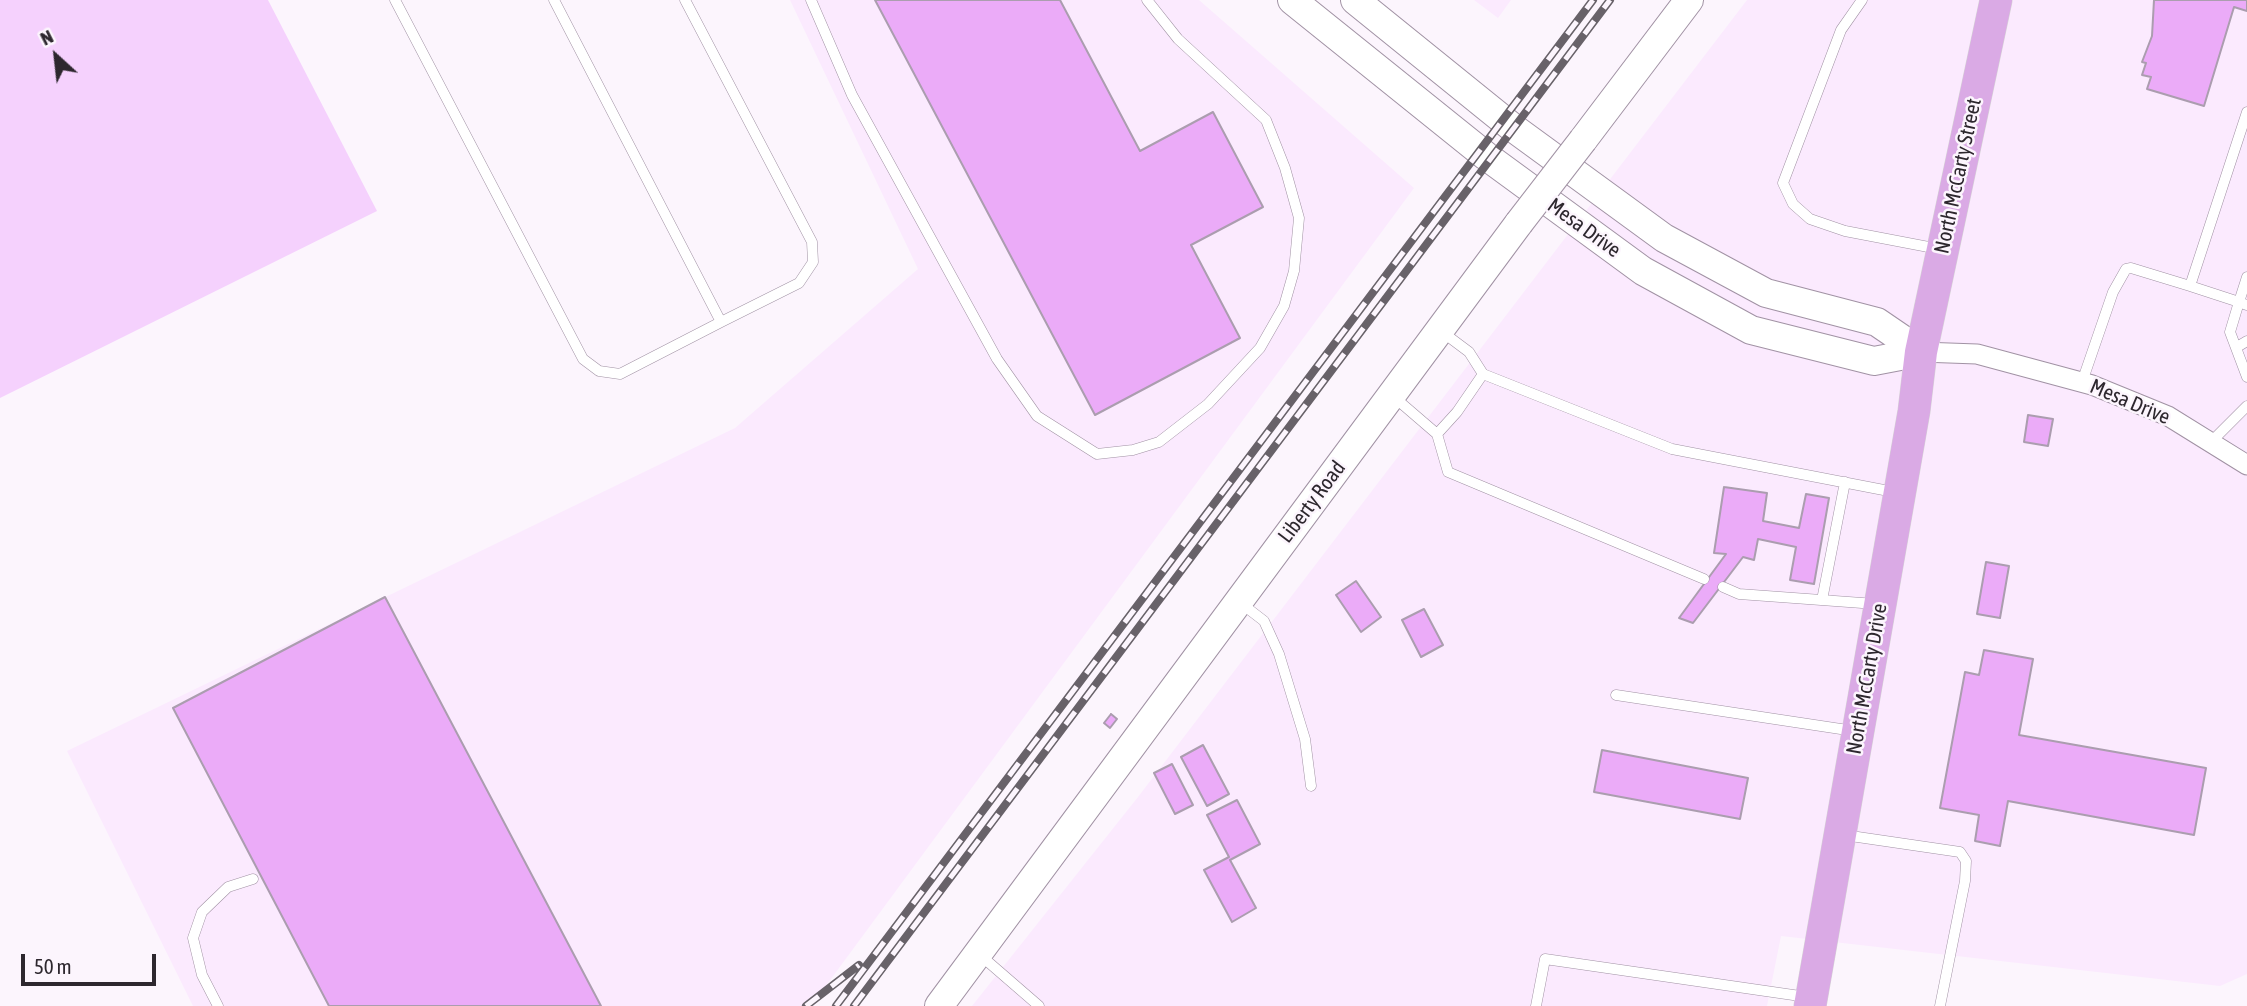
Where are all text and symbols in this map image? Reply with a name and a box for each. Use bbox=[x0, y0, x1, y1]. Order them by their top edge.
north arrow bbox=[21, 21, 91, 91]
text: N bbox=[36, 25, 56, 50]
street label: North McCarty Street bbox=[1929, 96, 1987, 256]
street label: Mesa Drive bbox=[1542, 193, 1626, 263]
street label: Mesa Drive bbox=[2086, 374, 2174, 430]
street label: Liberty Road bbox=[1273, 456, 1351, 548]
street label: North McCarty Drive bbox=[1841, 602, 1893, 756]
scale bar bbox=[24, 940, 159, 984]
text: 50 m bbox=[34, 954, 72, 978]

